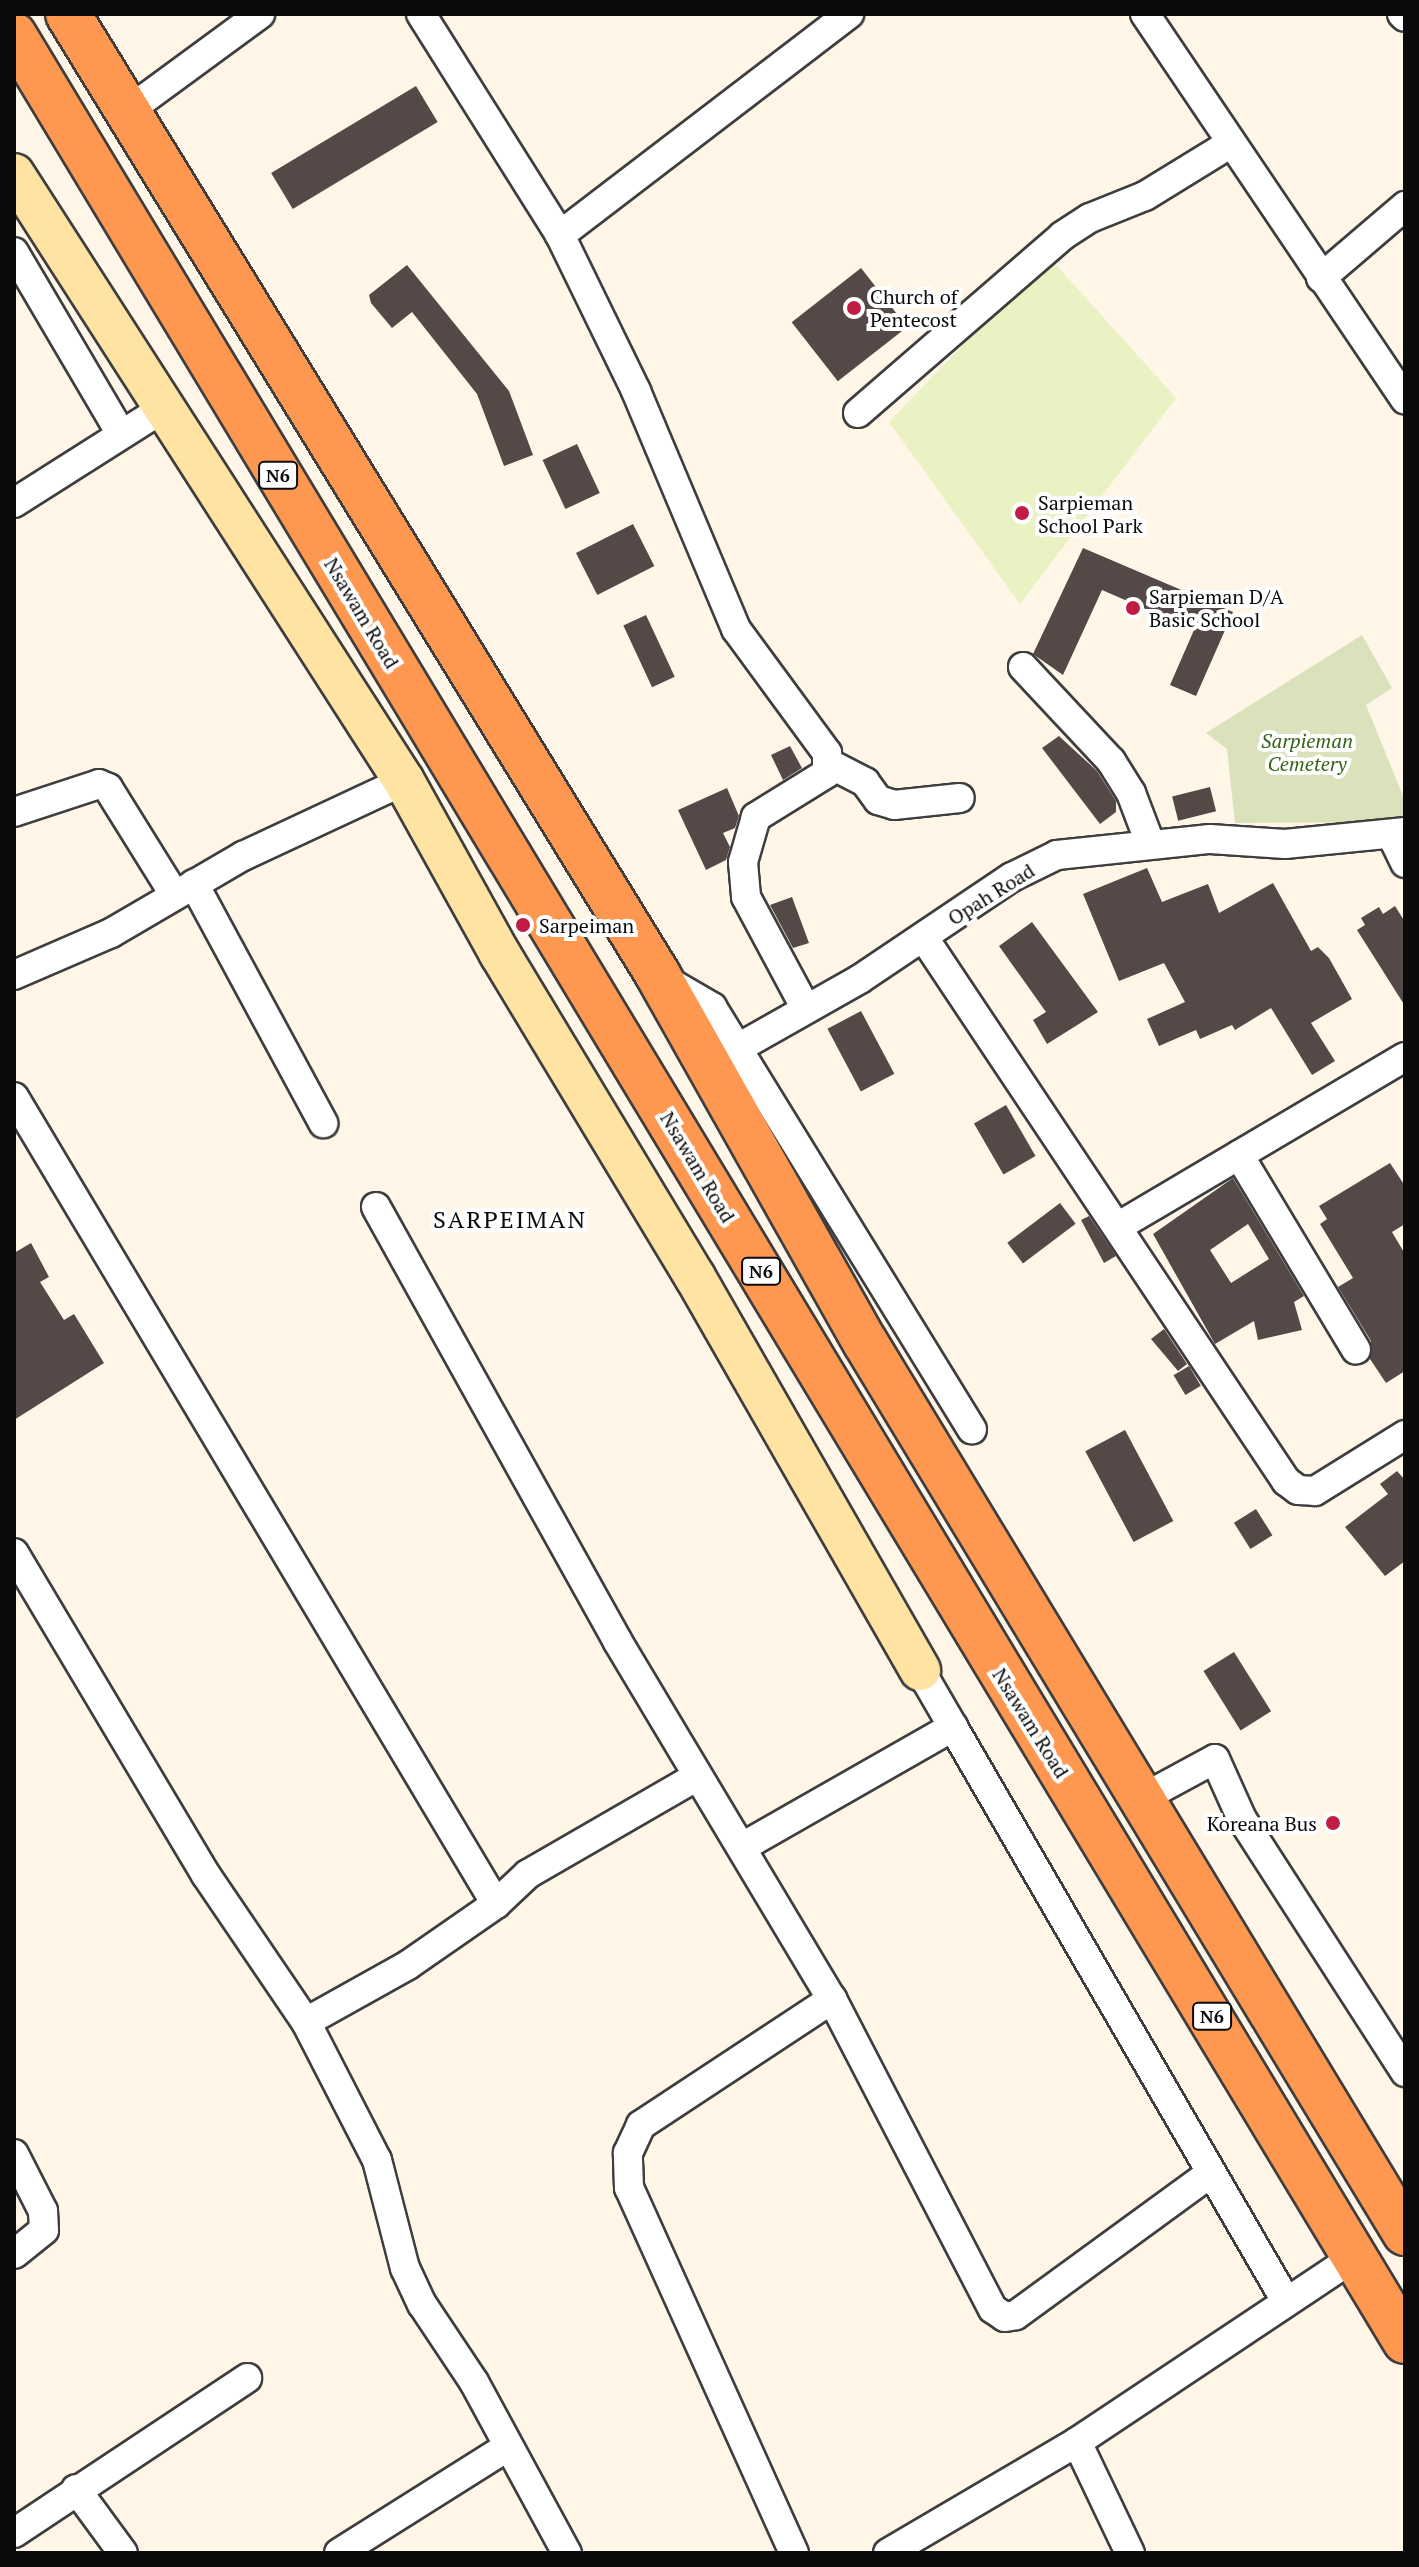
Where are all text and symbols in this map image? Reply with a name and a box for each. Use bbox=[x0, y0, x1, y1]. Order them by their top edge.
place label: Church of Pentecost bbox=[870, 284, 958, 331]
marker: Church of Pentecost bbox=[845, 299, 863, 317]
road number: N6 bbox=[258, 461, 298, 489]
place label: Sarpieman School Park bbox=[1038, 490, 1143, 537]
marker: Sarpieman School Park bbox=[1013, 504, 1031, 522]
street label: Nsawam Road bbox=[320, 553, 404, 673]
place label: Sarpieman D/A Basic School bbox=[1149, 584, 1284, 631]
marker: Sarpieman D/A Basic School bbox=[1124, 599, 1142, 617]
park label: Sarpieman Cemetery bbox=[1261, 729, 1353, 776]
street label: Opah Road bbox=[943, 858, 1039, 930]
place label: Sarpeiman bbox=[539, 913, 634, 937]
marker: Sarpeiman bbox=[514, 916, 532, 934]
street label: Nsawam Road bbox=[656, 1107, 740, 1227]
district label: SARPEIMAN bbox=[433, 1206, 587, 1234]
road number: N6 bbox=[741, 1257, 781, 1285]
street label: Nsawam Road bbox=[988, 1664, 1074, 1782]
place label: Koreana Bus bbox=[1207, 1811, 1317, 1835]
marker: Koreana Bus bbox=[1324, 1814, 1342, 1832]
road number: N6 bbox=[1192, 2002, 1232, 2030]

